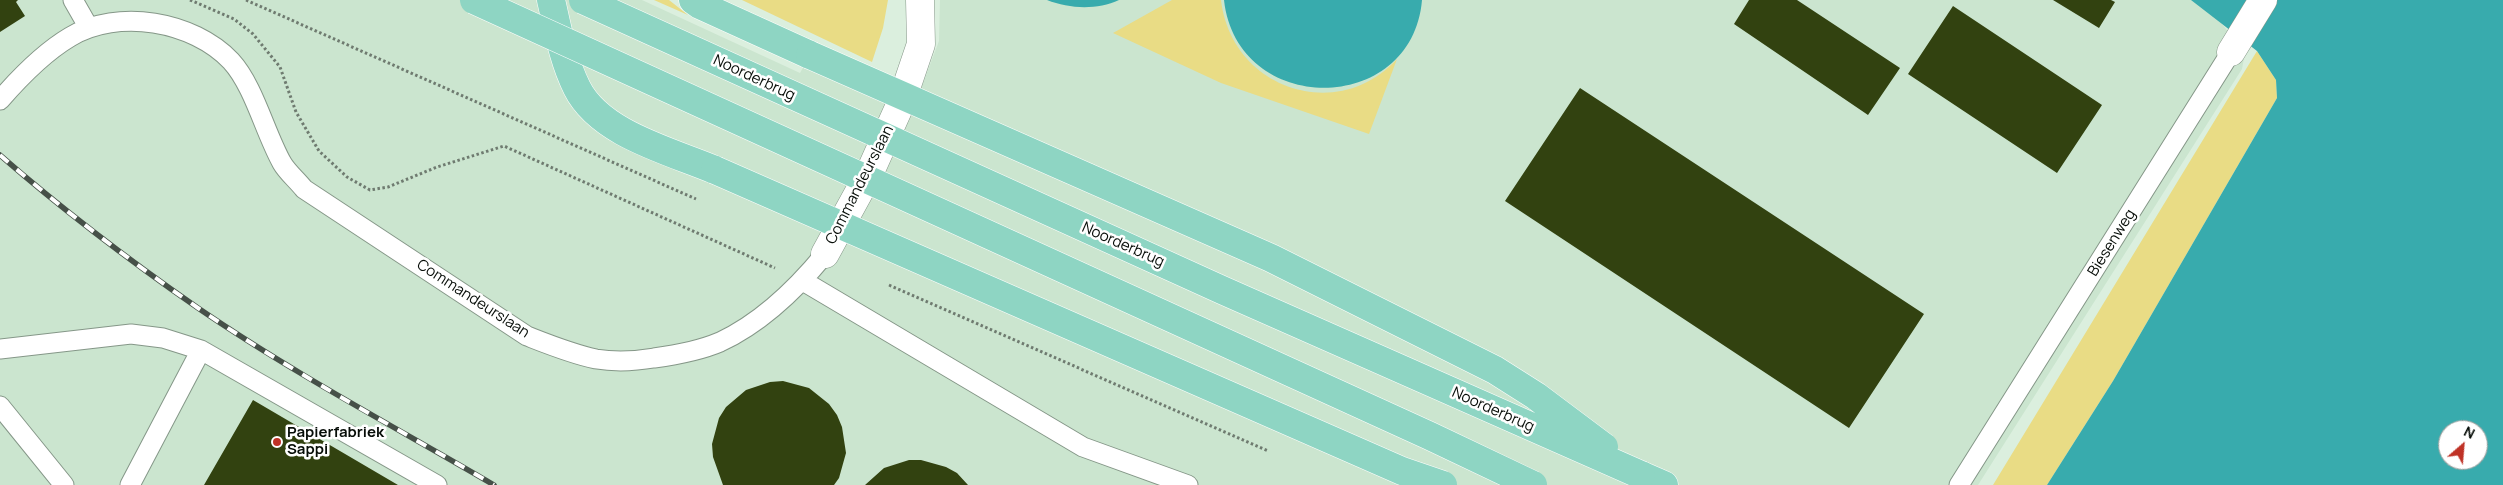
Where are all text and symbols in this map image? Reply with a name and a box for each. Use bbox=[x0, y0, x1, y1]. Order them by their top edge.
street label: Noorderbrug bbox=[710, 51, 798, 105]
street label: Commandeurslaan bbox=[822, 123, 898, 247]
street label: Biesenweg bbox=[2084, 206, 2140, 280]
street label: Noorderbrug bbox=[1079, 219, 1167, 271]
street label: Commandeurslaan bbox=[413, 256, 533, 342]
street label: Noorderbrug bbox=[1449, 384, 1537, 436]
north arrow bbox=[2438, 420, 2488, 470]
text: N bbox=[2461, 421, 2478, 443]
place label: Papierfabriek Sappi bbox=[287, 424, 384, 459]
marker: Papierfabriek Sappi bbox=[271, 436, 283, 448]

